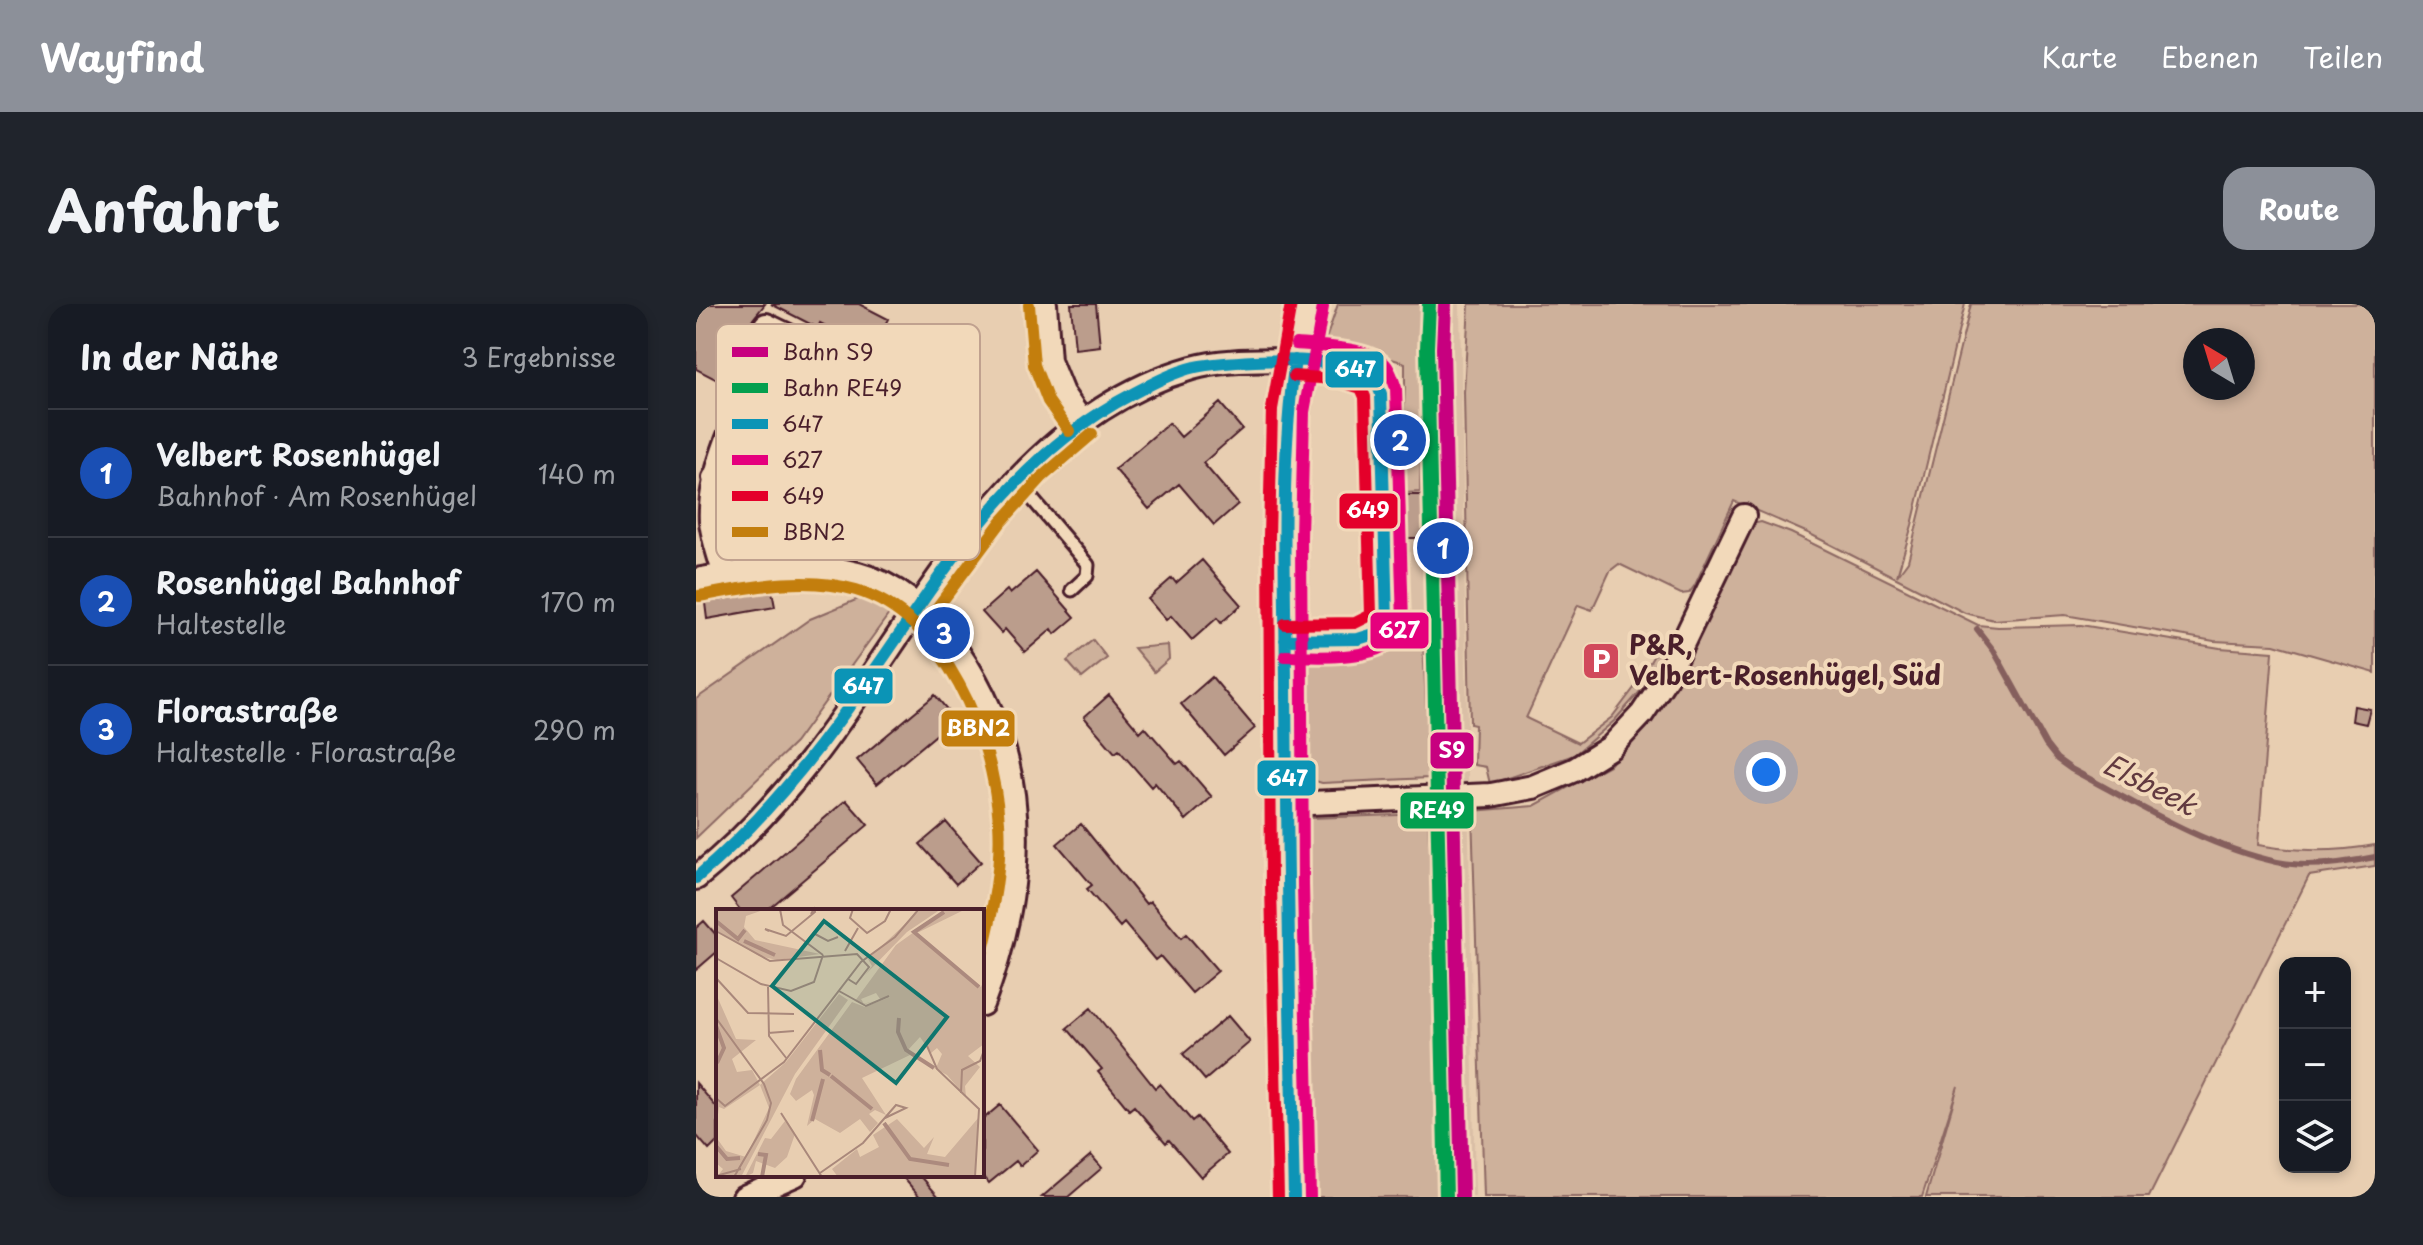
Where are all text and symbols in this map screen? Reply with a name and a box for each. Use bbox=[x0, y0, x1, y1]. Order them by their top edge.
text: Wayfind bbox=[40, 28, 204, 85]
text: Karte bbox=[2042, 35, 2117, 78]
text: Ebenen bbox=[2161, 35, 2259, 78]
text: Teilen bbox=[2303, 35, 2383, 78]
text: Anfahrt bbox=[48, 166, 281, 251]
button: Route bbox=[2223, 167, 2375, 250]
legend bbox=[716, 324, 980, 560]
north arrow bbox=[2183, 328, 2255, 400]
text: In der Nähe bbox=[80, 330, 278, 382]
text: Bahn S9 bbox=[782, 334, 874, 367]
text: 3 Ergebnisse bbox=[461, 337, 616, 376]
line badge: 647 bbox=[1324, 350, 1385, 389]
text: 647 bbox=[1334, 351, 1376, 384]
text: Bahn RE49 bbox=[782, 370, 902, 403]
text: 647 bbox=[782, 406, 824, 439]
pin: 2 bbox=[1374, 410, 1426, 470]
text: Velbert Rosenhügel bbox=[156, 431, 440, 476]
text: 627 bbox=[782, 442, 823, 475]
text: 1 bbox=[100, 454, 112, 493]
text: 140 m bbox=[538, 454, 616, 493]
text: Bahnhof · Am Rosenhügel bbox=[156, 476, 477, 515]
text: 649 bbox=[782, 478, 824, 511]
line badge: 649 bbox=[1338, 492, 1399, 530]
text: 649 bbox=[1346, 492, 1390, 525]
text: BBN2 bbox=[782, 514, 846, 547]
pin: 1 bbox=[1417, 518, 1469, 578]
text: Rosenhügel Bahnhof bbox=[156, 559, 460, 604]
text: 2 bbox=[97, 582, 115, 621]
text: 170 m bbox=[541, 582, 616, 621]
pin: 3 bbox=[918, 603, 970, 663]
text: Haltestelle bbox=[156, 604, 287, 643]
line badge: 627 bbox=[1369, 611, 1430, 650]
text: 627 bbox=[1378, 612, 1420, 645]
place label: P&R, Velbert-Rosenhügel, Süd bbox=[1629, 625, 1941, 694]
parking icon: P&R, Velbert-Rosenhügel, Süd bbox=[1580, 640, 1622, 682]
line badge: 647 bbox=[833, 667, 894, 705]
text: 647 bbox=[842, 668, 884, 701]
text: Florastraße bbox=[156, 687, 338, 732]
line badge: BBN2 bbox=[940, 709, 1016, 748]
text: 3 bbox=[97, 710, 115, 749]
text: 290 m bbox=[533, 710, 616, 749]
text: BBN2 bbox=[946, 710, 1010, 743]
line badge: S9 bbox=[1429, 731, 1475, 770]
text: Haltestelle · Florastraße bbox=[156, 732, 456, 771]
text: S9 bbox=[1439, 732, 1465, 765]
water label: Elsbeek bbox=[2096, 742, 2207, 826]
your location bbox=[1746, 752, 1786, 792]
line badge: 647 bbox=[1256, 759, 1317, 797]
text: 647 bbox=[1266, 760, 1308, 793]
line badge: RE49 bbox=[1399, 791, 1475, 830]
text: RE49 bbox=[1409, 792, 1465, 825]
inset map bbox=[716, 909, 984, 1177]
map controls bbox=[2279, 957, 2351, 1173]
button: + bbox=[2279, 957, 2351, 1029]
button: − bbox=[2279, 1029, 2351, 1101]
button: layers bbox=[2279, 1101, 2351, 1173]

